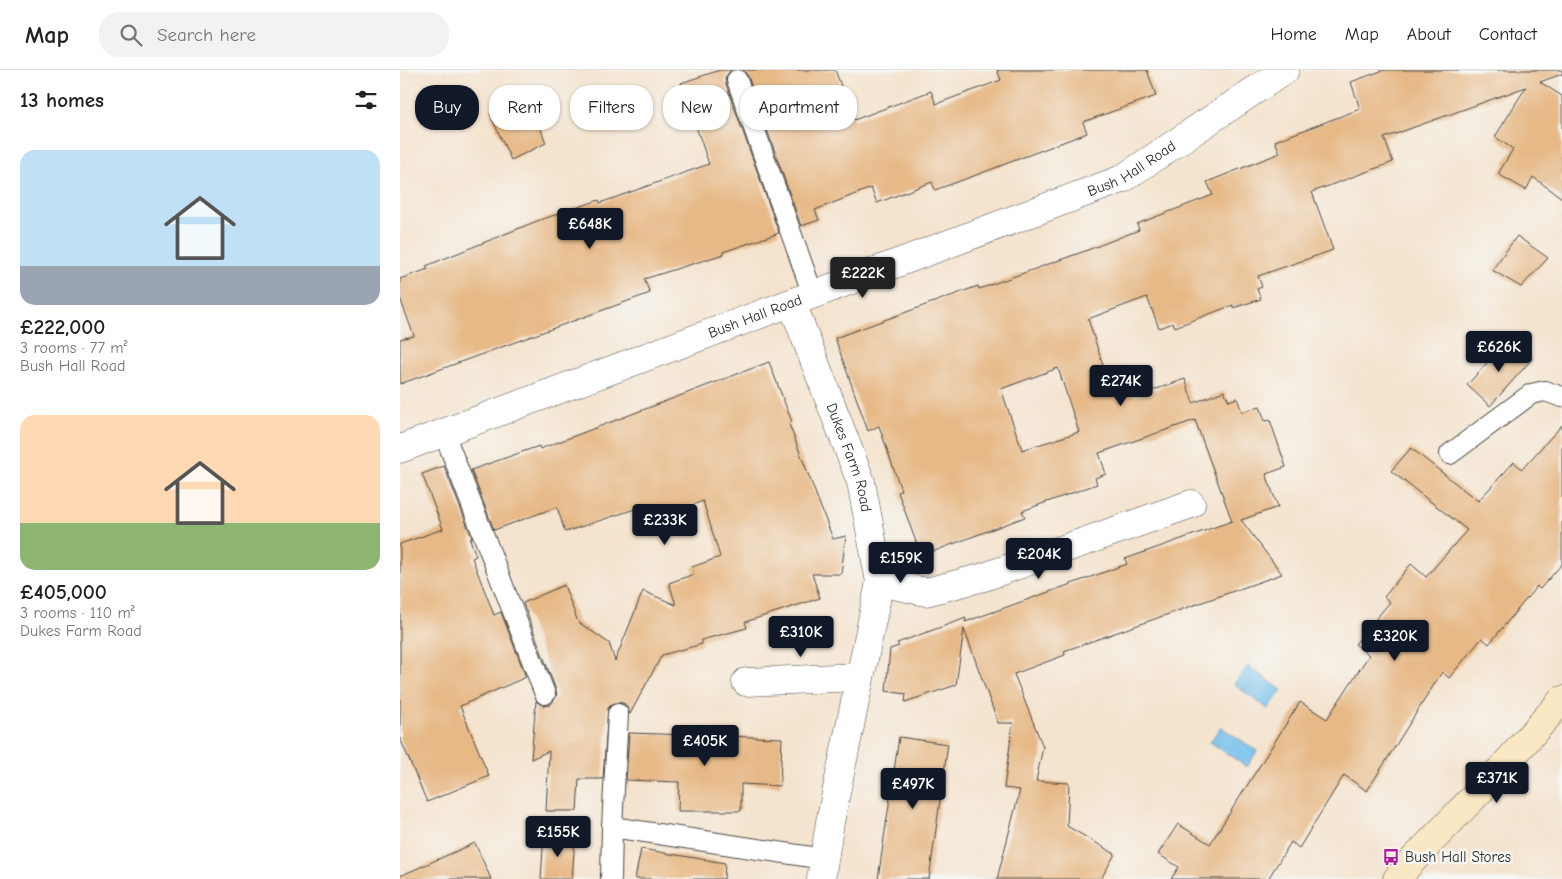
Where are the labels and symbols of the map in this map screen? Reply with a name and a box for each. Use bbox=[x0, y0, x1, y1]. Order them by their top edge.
street label: Bush Hall Road bbox=[1085, 137, 1179, 200]
pin: £648K bbox=[555, 208, 625, 250]
pin: £222K bbox=[828, 256, 898, 299]
street label: Bush Hall Road bbox=[706, 290, 804, 342]
pin: £626K bbox=[1464, 330, 1534, 373]
pin: £274K bbox=[1086, 364, 1156, 407]
street label: Dukes Farm Road bbox=[822, 400, 875, 513]
pin: £233K bbox=[630, 504, 700, 546]
pin: £204K bbox=[1004, 538, 1074, 580]
pin: £159K bbox=[866, 542, 936, 584]
pin: £310K bbox=[766, 616, 836, 658]
pin: £320K bbox=[1360, 620, 1430, 662]
pin: £405K bbox=[670, 724, 740, 767]
pin: £371K bbox=[1462, 762, 1532, 804]
pin: £497K bbox=[878, 768, 948, 810]
pin: £155K bbox=[523, 816, 593, 858]
bus stop icon: Bush Hall Stores bbox=[1381, 847, 1401, 867]
place label: Bush Hall Stores bbox=[1405, 848, 1511, 866]

